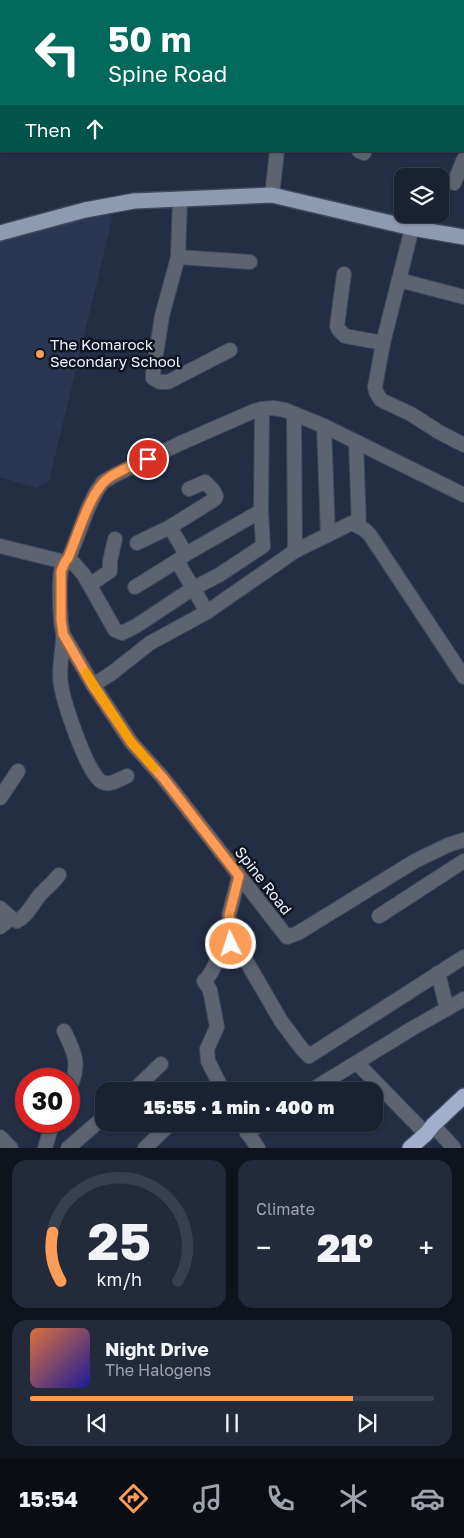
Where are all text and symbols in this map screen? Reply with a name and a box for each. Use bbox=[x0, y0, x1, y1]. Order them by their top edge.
text: 50 m bbox=[108, 18, 191, 60]
icon: left bbox=[25, 20, 90, 85]
text: Spine Road bbox=[108, 60, 227, 87]
icon: ahead bbox=[81, 115, 109, 143]
text: Then bbox=[25, 118, 71, 141]
map controls bbox=[394, 168, 449, 223]
button: layers bbox=[394, 168, 449, 223]
place label: The Komarock Secondary School bbox=[50, 335, 181, 370]
marker: The Komarock Secondary School bbox=[34, 348, 46, 360]
pin bbox=[127, 438, 169, 480]
icon: arrive bbox=[134, 445, 162, 473]
street label: Spine Road bbox=[232, 843, 296, 918]
position arrow bbox=[204, 917, 256, 969]
speed limit sign: 30 bbox=[15, 1068, 80, 1133]
text: 15:55 · 1 min · 400 m bbox=[144, 1095, 334, 1118]
text: Climate bbox=[256, 1199, 315, 1219]
text: 25 bbox=[87, 1209, 151, 1271]
text: 21° bbox=[317, 1225, 373, 1270]
text: − bbox=[256, 1231, 271, 1264]
text: + bbox=[419, 1231, 434, 1264]
text: km/h bbox=[96, 1268, 142, 1290]
text: Night Drive bbox=[105, 1337, 209, 1360]
text: The Halogens bbox=[105, 1360, 211, 1380]
icon: previous bbox=[83, 1409, 111, 1437]
icon: pause bbox=[218, 1409, 246, 1437]
icon: next bbox=[353, 1409, 381, 1437]
icon: directions bbox=[116, 1481, 151, 1516]
icon: music bbox=[190, 1481, 225, 1516]
icon: phone bbox=[263, 1481, 298, 1516]
icon: climate bbox=[336, 1481, 371, 1516]
icon: car bbox=[410, 1481, 445, 1516]
text: 15:54 bbox=[19, 1485, 78, 1512]

